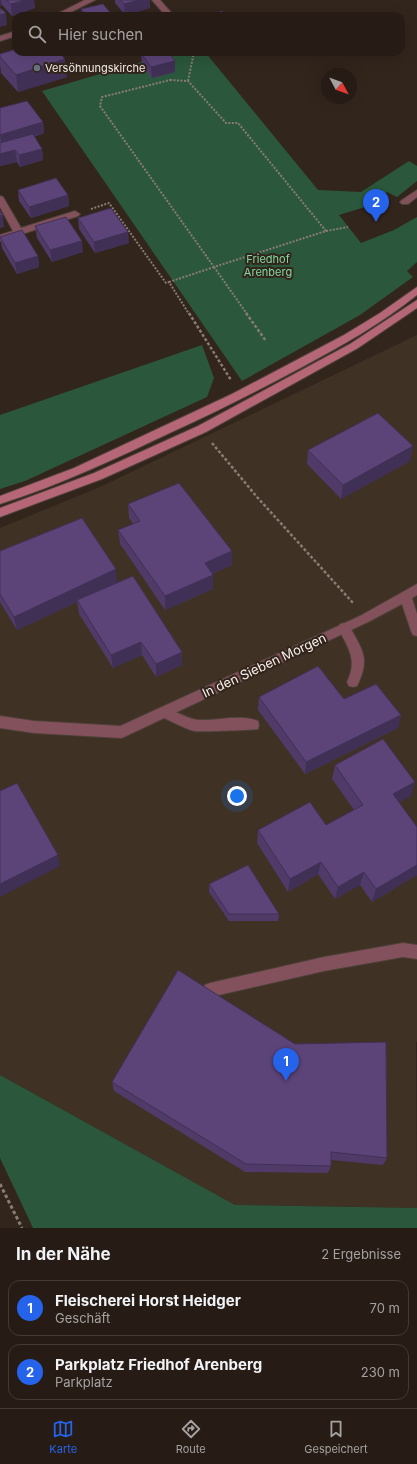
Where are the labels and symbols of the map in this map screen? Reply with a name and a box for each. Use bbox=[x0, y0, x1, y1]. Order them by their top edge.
place label: Versöhnungskirche bbox=[45, 61, 145, 75]
marker: Versöhnungskirche bbox=[32, 63, 42, 73]
north arrow bbox=[321, 68, 357, 104]
pin: 2 bbox=[363, 189, 389, 222]
park label: Friedhof Arenberg bbox=[244, 252, 292, 279]
street label: In den Sieben Morgen bbox=[199, 629, 329, 701]
your location bbox=[227, 786, 247, 806]
pin: 1 bbox=[273, 1048, 299, 1081]

